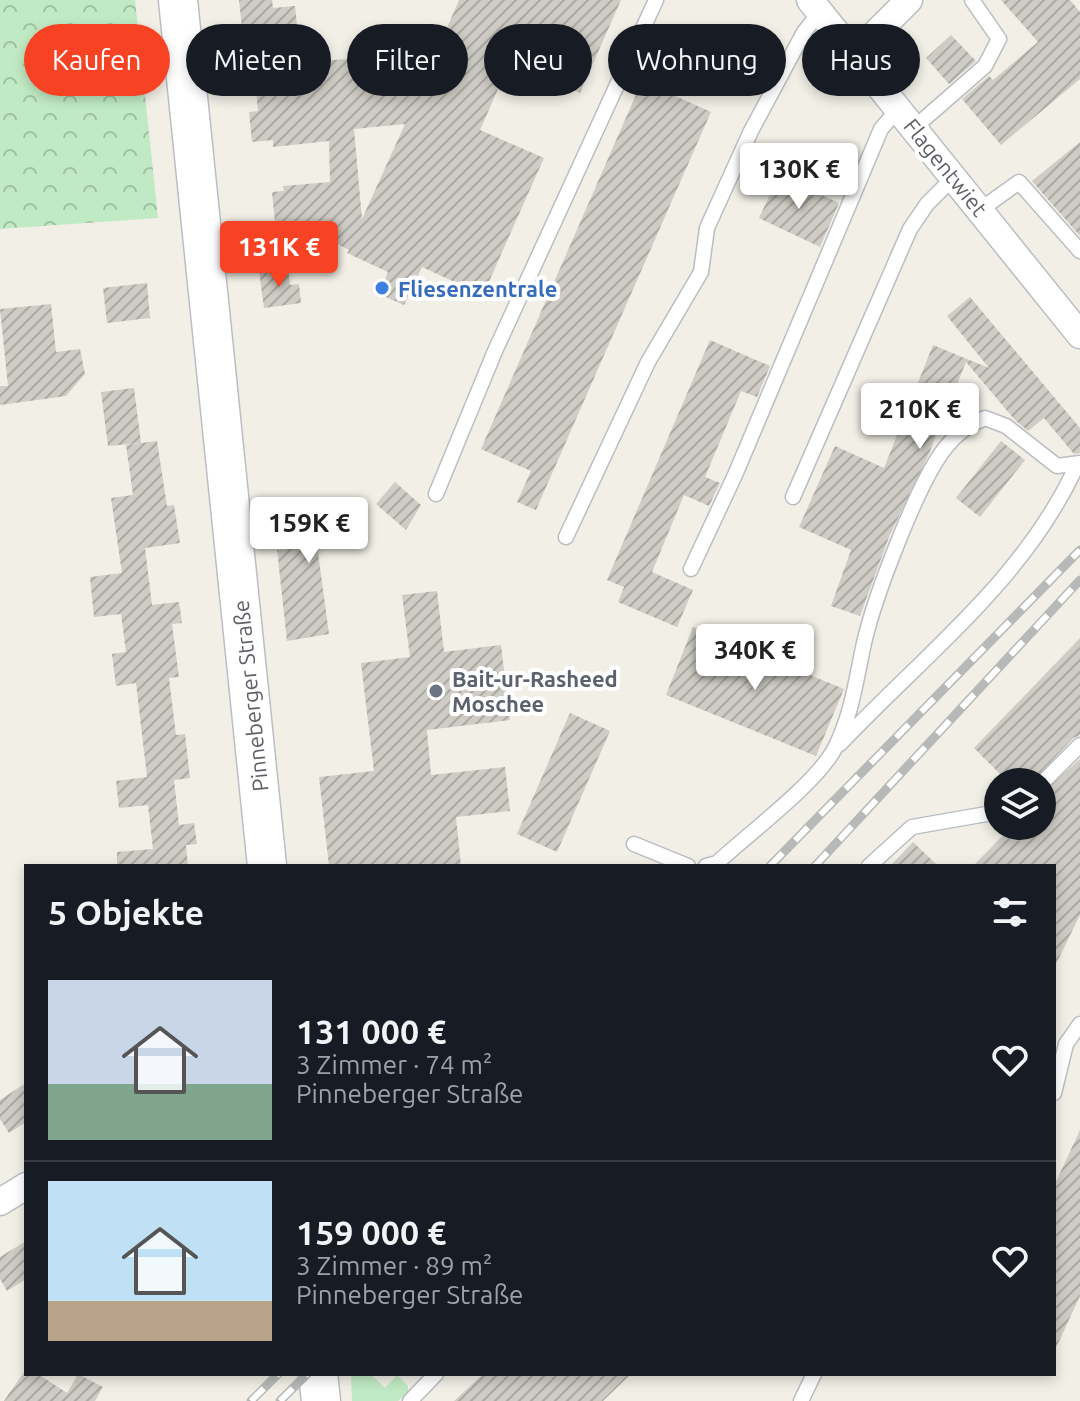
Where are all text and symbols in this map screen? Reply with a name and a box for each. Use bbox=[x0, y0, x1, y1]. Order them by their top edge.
chip: Kaufen bbox=[24, 24, 170, 96]
chip: Mieten bbox=[186, 24, 331, 96]
chip: Filter bbox=[347, 24, 468, 96]
chip: Neu bbox=[484, 24, 592, 96]
chip: Wohnung bbox=[608, 24, 786, 96]
chip: Haus bbox=[802, 24, 920, 96]
street label: Flagentwiet bbox=[899, 113, 993, 221]
pin: 130K € bbox=[734, 143, 864, 211]
text: 130K € bbox=[758, 154, 840, 183]
pin: 131K € bbox=[214, 221, 344, 289]
text: 131K € bbox=[238, 232, 320, 261]
place label: Fliesenzentrale bbox=[398, 276, 557, 301]
marker: Fliesenzentrale bbox=[373, 279, 391, 297]
pin: 210K € bbox=[855, 383, 985, 451]
text: 210K € bbox=[879, 394, 961, 423]
pin: 159K € bbox=[244, 497, 374, 565]
text: 159K € bbox=[268, 508, 350, 537]
street label: Pinneberger Straße bbox=[228, 599, 272, 793]
pin: 340K € bbox=[690, 624, 820, 692]
text: 340K € bbox=[714, 635, 796, 664]
place label: Bait-ur-Rasheed Moschee bbox=[452, 666, 618, 716]
marker: Bait-ur-Rasheed Moschee bbox=[427, 682, 445, 700]
map controls bbox=[984, 768, 1056, 840]
button: layers bbox=[984, 768, 1056, 840]
icon: filters bbox=[988, 890, 1032, 934]
text: 5 Objekte bbox=[48, 893, 204, 931]
icon: home bbox=[112, 1012, 208, 1108]
text: 131 000 € bbox=[296, 1012, 446, 1050]
icon: heart bbox=[988, 1038, 1032, 1082]
text: 3 Zimmer · 74 m² bbox=[296, 1050, 492, 1079]
text: Pinneberger Straße bbox=[296, 1079, 523, 1108]
icon: home bbox=[112, 1213, 208, 1309]
text: 159 000 € bbox=[296, 1213, 446, 1251]
icon: heart bbox=[988, 1239, 1032, 1283]
text: 3 Zimmer · 89 m² bbox=[296, 1251, 492, 1280]
text: Pinneberger Straße bbox=[296, 1280, 523, 1309]

